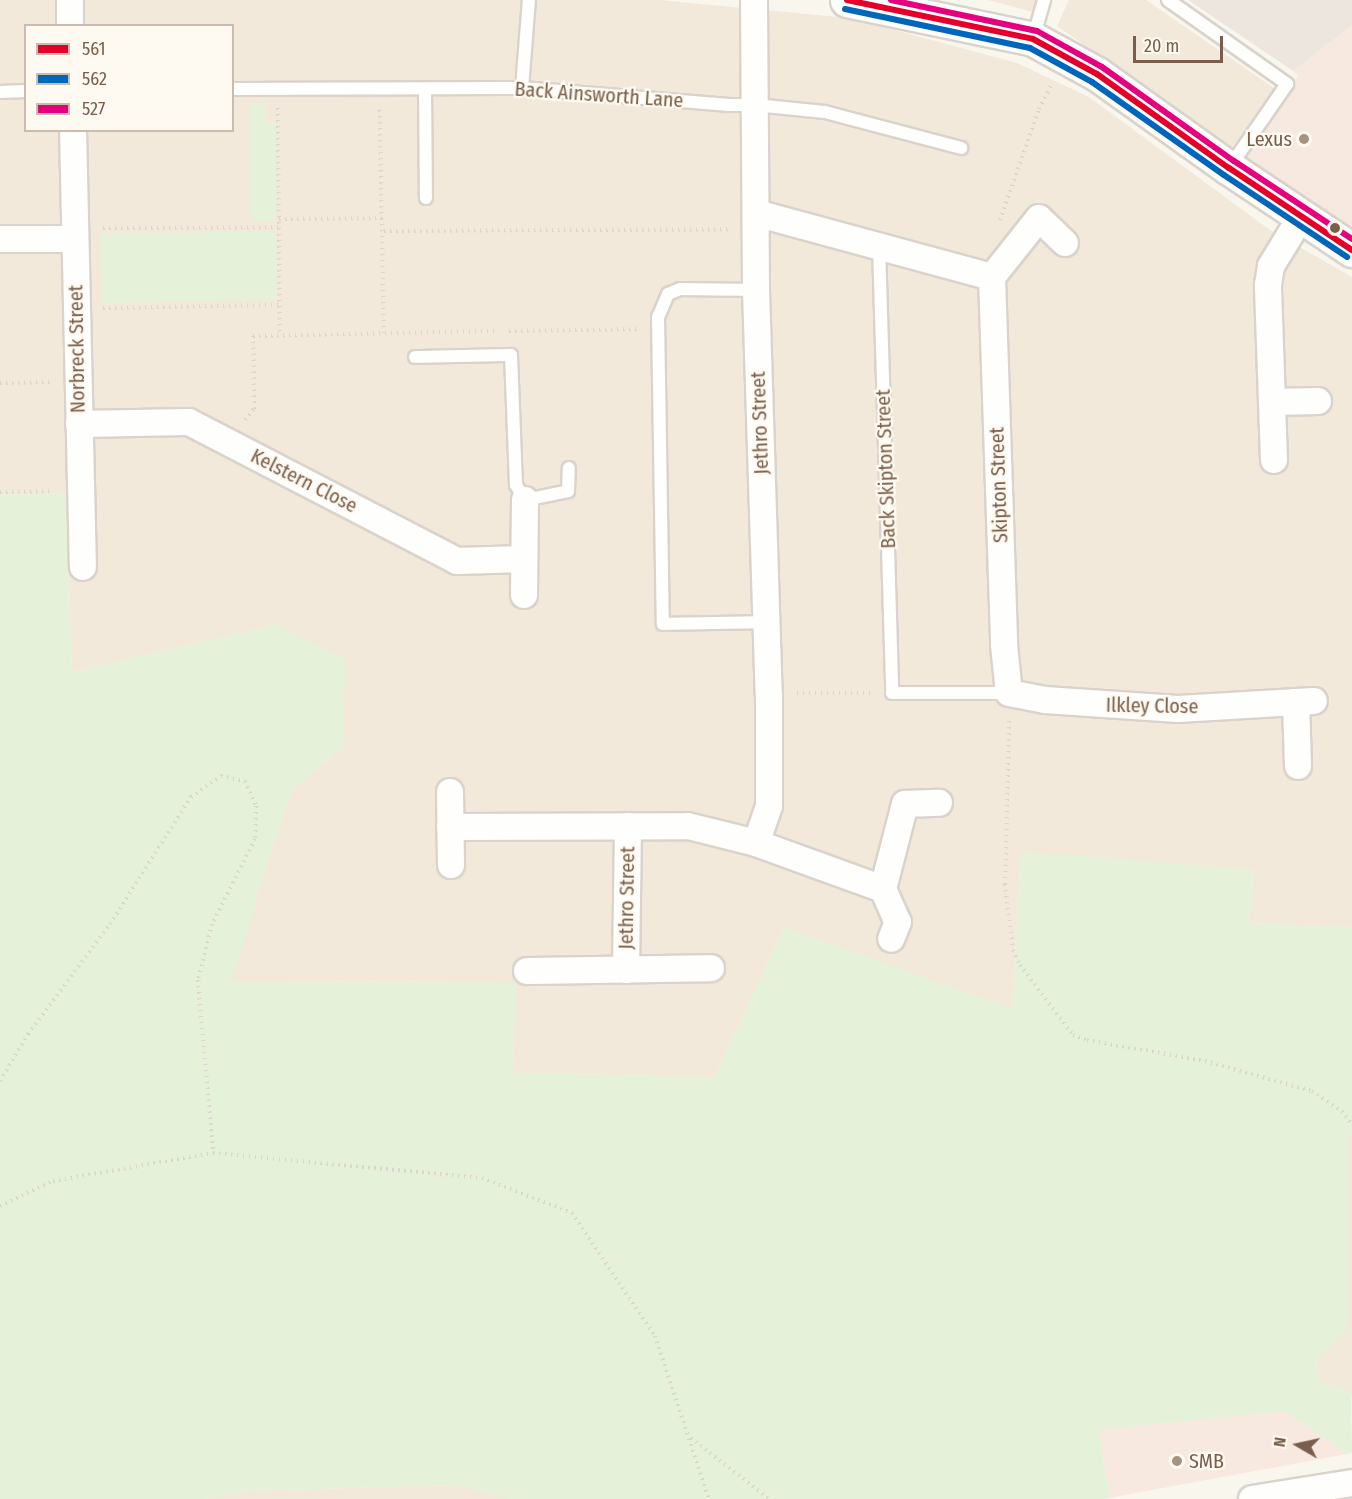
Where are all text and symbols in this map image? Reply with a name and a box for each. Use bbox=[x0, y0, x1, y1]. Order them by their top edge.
legend bbox=[24, 24, 234, 132]
scale bar bbox=[1136, 24, 1226, 62]
text: 20 m bbox=[1144, 35, 1179, 57]
text: 561 bbox=[82, 38, 105, 60]
text: 562 bbox=[82, 68, 107, 90]
street label: Back Ainsworth Lane bbox=[514, 77, 684, 113]
text: 527 bbox=[82, 98, 105, 120]
place label: Lexus bbox=[1246, 127, 1292, 151]
marker: Lexus bbox=[1297, 132, 1311, 146]
unlabelled marker bbox=[1329, 222, 1341, 234]
street label: Norbreck Street bbox=[64, 285, 90, 413]
street label: Jethro Street bbox=[746, 371, 774, 475]
street label: Back Skipton Street bbox=[871, 389, 901, 549]
street label: Skipton Street bbox=[985, 427, 1013, 543]
street label: Kelstern Close bbox=[247, 444, 361, 518]
street label: Ilkley Close bbox=[1106, 693, 1198, 719]
street label: Jethro Street bbox=[614, 846, 640, 950]
north arrow bbox=[1268, 1415, 1328, 1475]
text: N bbox=[1270, 1436, 1290, 1448]
place label: SMB bbox=[1189, 1449, 1224, 1473]
marker: SMB bbox=[1170, 1454, 1184, 1468]

